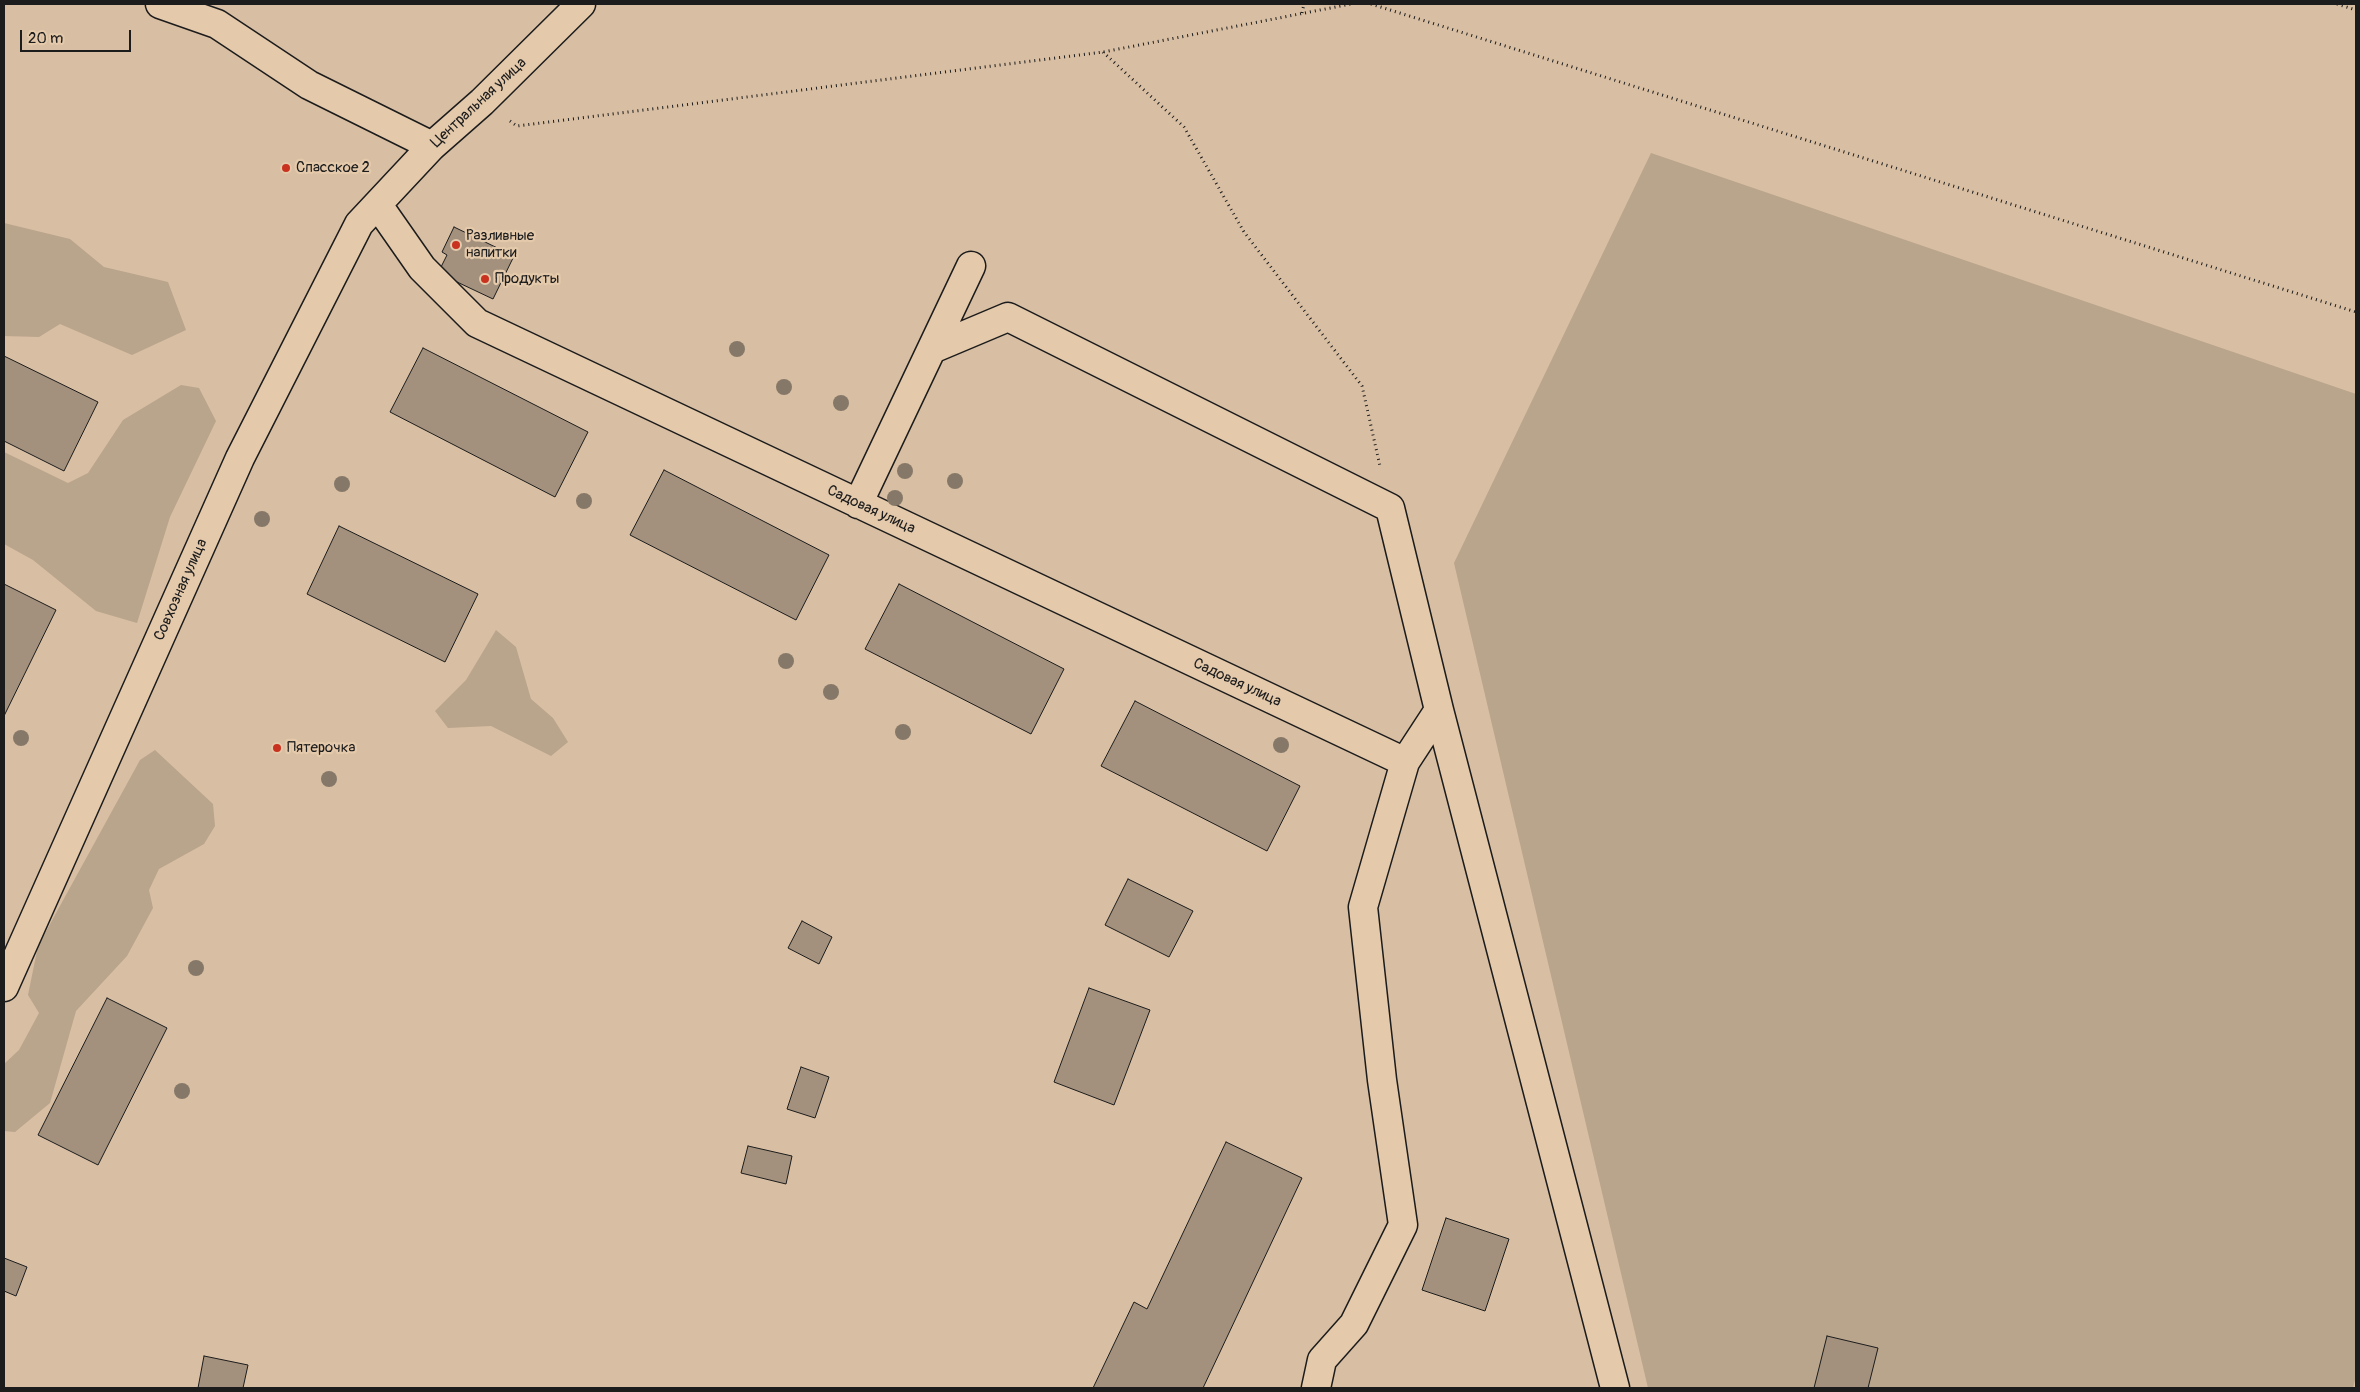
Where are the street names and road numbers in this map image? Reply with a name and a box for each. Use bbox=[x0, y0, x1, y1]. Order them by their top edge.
street label: Центральная улица bbox=[428, 54, 530, 152]
street label: Садовая улица bbox=[824, 482, 918, 538]
street label: Совхозная улица bbox=[150, 536, 212, 644]
street label: Садовая улица bbox=[1190, 655, 1284, 711]

